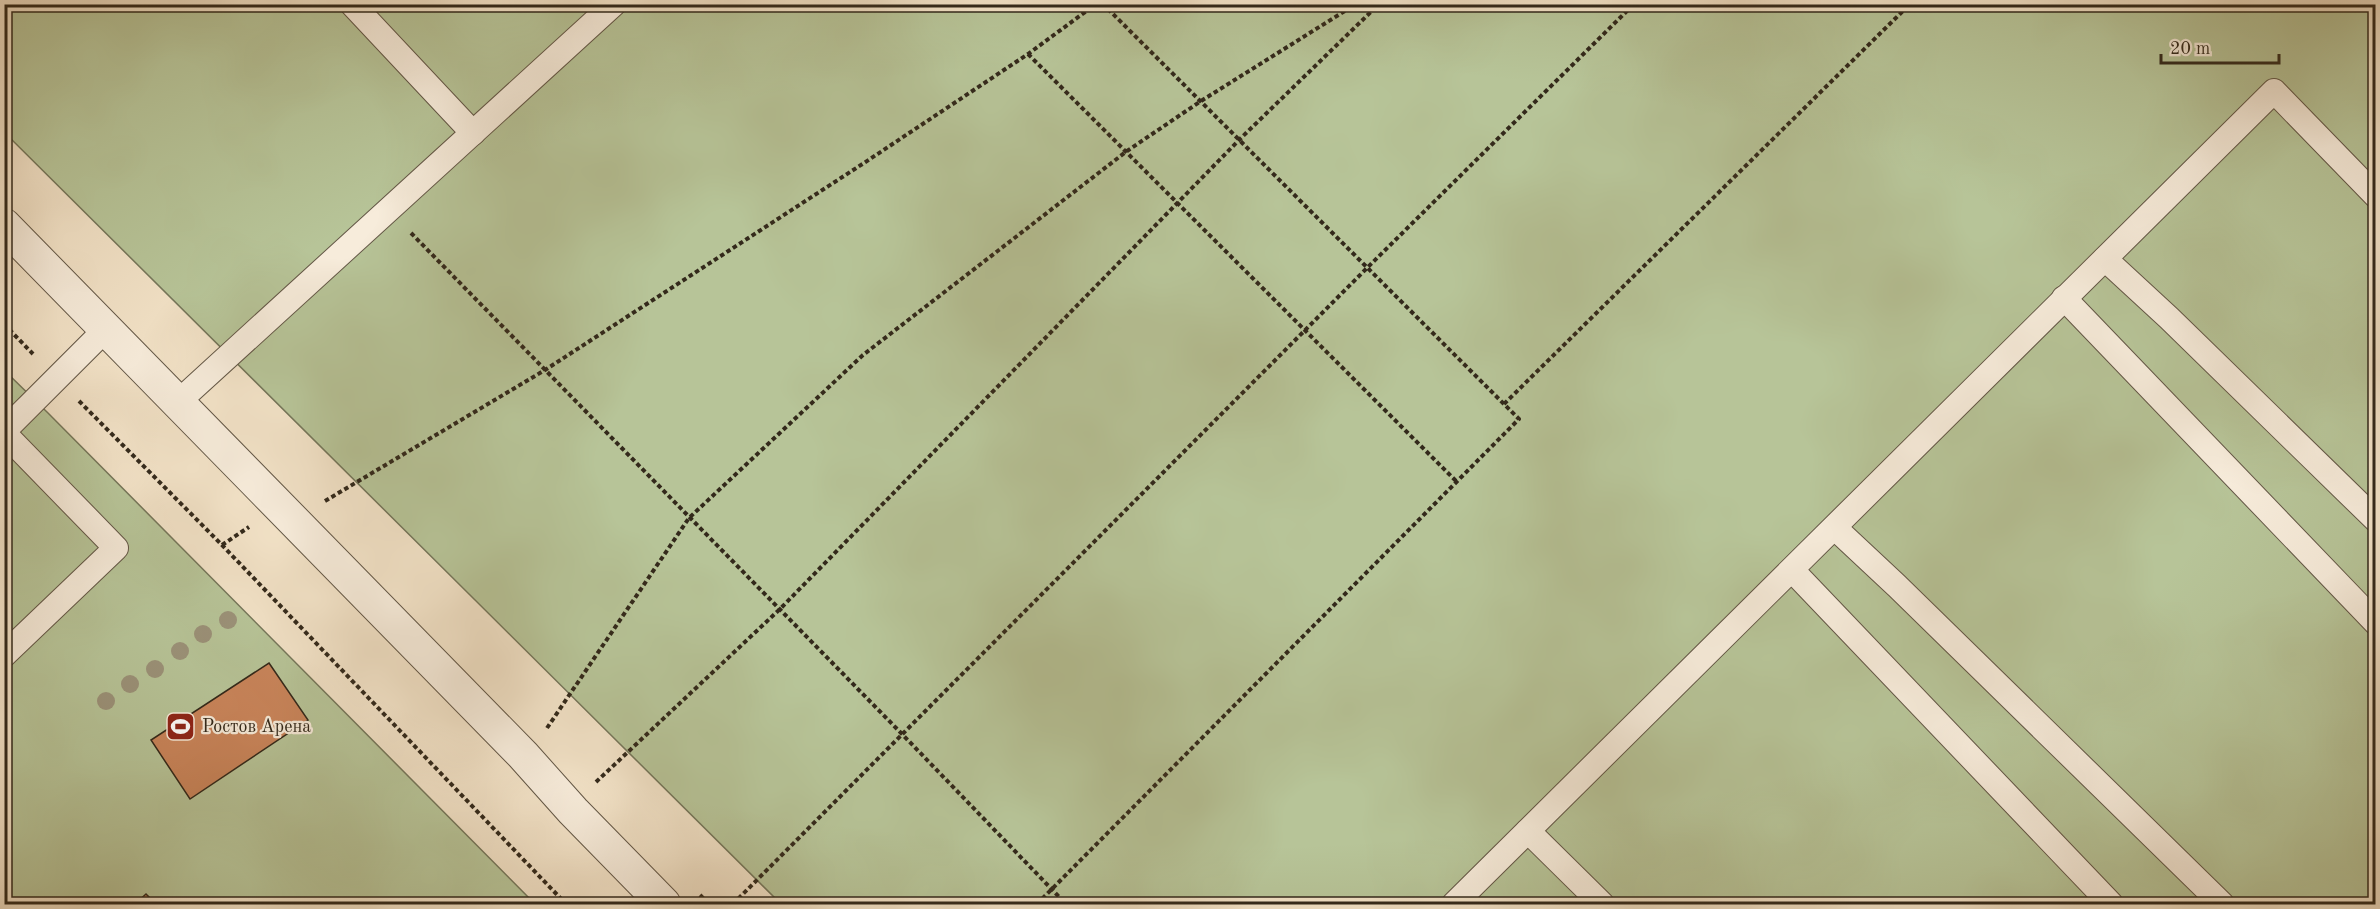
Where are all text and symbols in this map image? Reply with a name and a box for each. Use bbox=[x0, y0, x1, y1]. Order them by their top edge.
scale bar bbox=[2161, 27, 2280, 65]
text: 20 m bbox=[2170, 40, 2210, 58]
sports icon: Ростов Арена bbox=[165, 710, 197, 742]
place label: Ростов Арена bbox=[202, 718, 311, 736]

